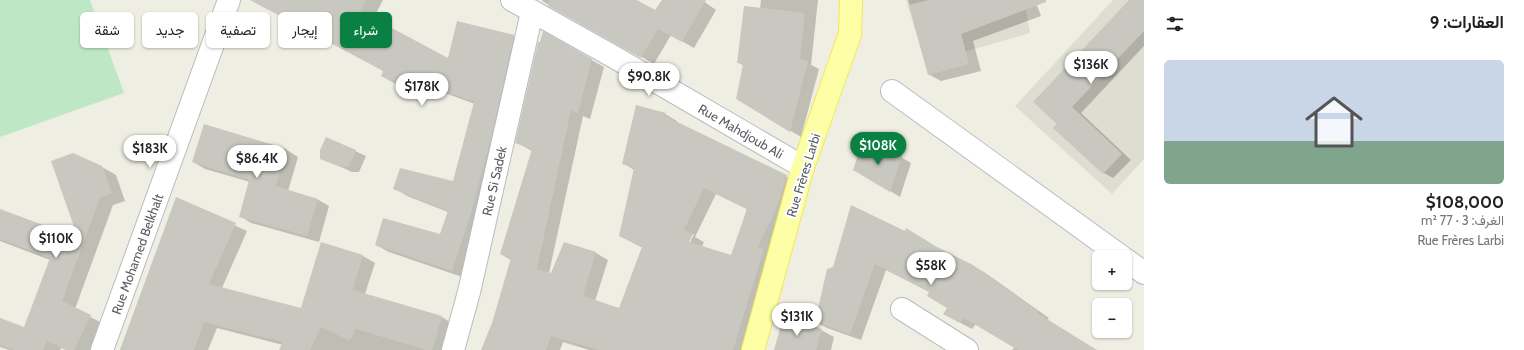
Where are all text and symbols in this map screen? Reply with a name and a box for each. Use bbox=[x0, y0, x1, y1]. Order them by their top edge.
chip: شقة bbox=[80, 12, 134, 48]
chip: جديد bbox=[142, 12, 198, 48]
chip: تصفية bbox=[206, 12, 270, 48]
chip: إيجار bbox=[278, 12, 332, 48]
chip: شراء bbox=[340, 12, 392, 48]
text: العقارات: 9 bbox=[1430, 12, 1504, 32]
icon: filters bbox=[1164, 13, 1186, 35]
pin: $136K bbox=[1063, 51, 1119, 85]
text: $136K bbox=[1074, 56, 1108, 72]
pin: $90.8K bbox=[616, 63, 682, 97]
text: $90.8K bbox=[628, 68, 670, 84]
pin: $178K bbox=[394, 73, 450, 107]
text: $178K bbox=[405, 78, 439, 94]
icon: home bbox=[1298, 86, 1370, 158]
street label: Rue Mahdjoub Ali bbox=[695, 100, 786, 163]
street label: Rue Frères Larbi bbox=[783, 131, 823, 219]
pin: $108K bbox=[850, 132, 906, 166]
pin: $183K bbox=[122, 135, 178, 169]
text: $108K bbox=[859, 137, 897, 153]
text: $183K bbox=[132, 140, 168, 156]
pin: $86.4K bbox=[224, 145, 290, 179]
street label: Rue Si Sadek bbox=[478, 145, 510, 217]
text: $86.4K bbox=[236, 150, 278, 166]
street label: Rue Mohamed Belkhalt bbox=[108, 191, 166, 316]
text: $108,000 bbox=[1426, 192, 1504, 212]
text: الغرف: 3 · 77 m² bbox=[1421, 212, 1504, 228]
pin: $110K bbox=[28, 225, 84, 259]
text: $110K bbox=[39, 230, 73, 246]
text: Rue Frères Larbi bbox=[1417, 232, 1504, 248]
map controls bbox=[1092, 250, 1132, 338]
button: + bbox=[1092, 250, 1132, 290]
pin: $58K bbox=[907, 252, 955, 286]
text: $58K bbox=[916, 257, 946, 273]
button: − bbox=[1092, 298, 1132, 338]
pin: $131K bbox=[769, 303, 825, 337]
text: $131K bbox=[781, 308, 813, 324]

